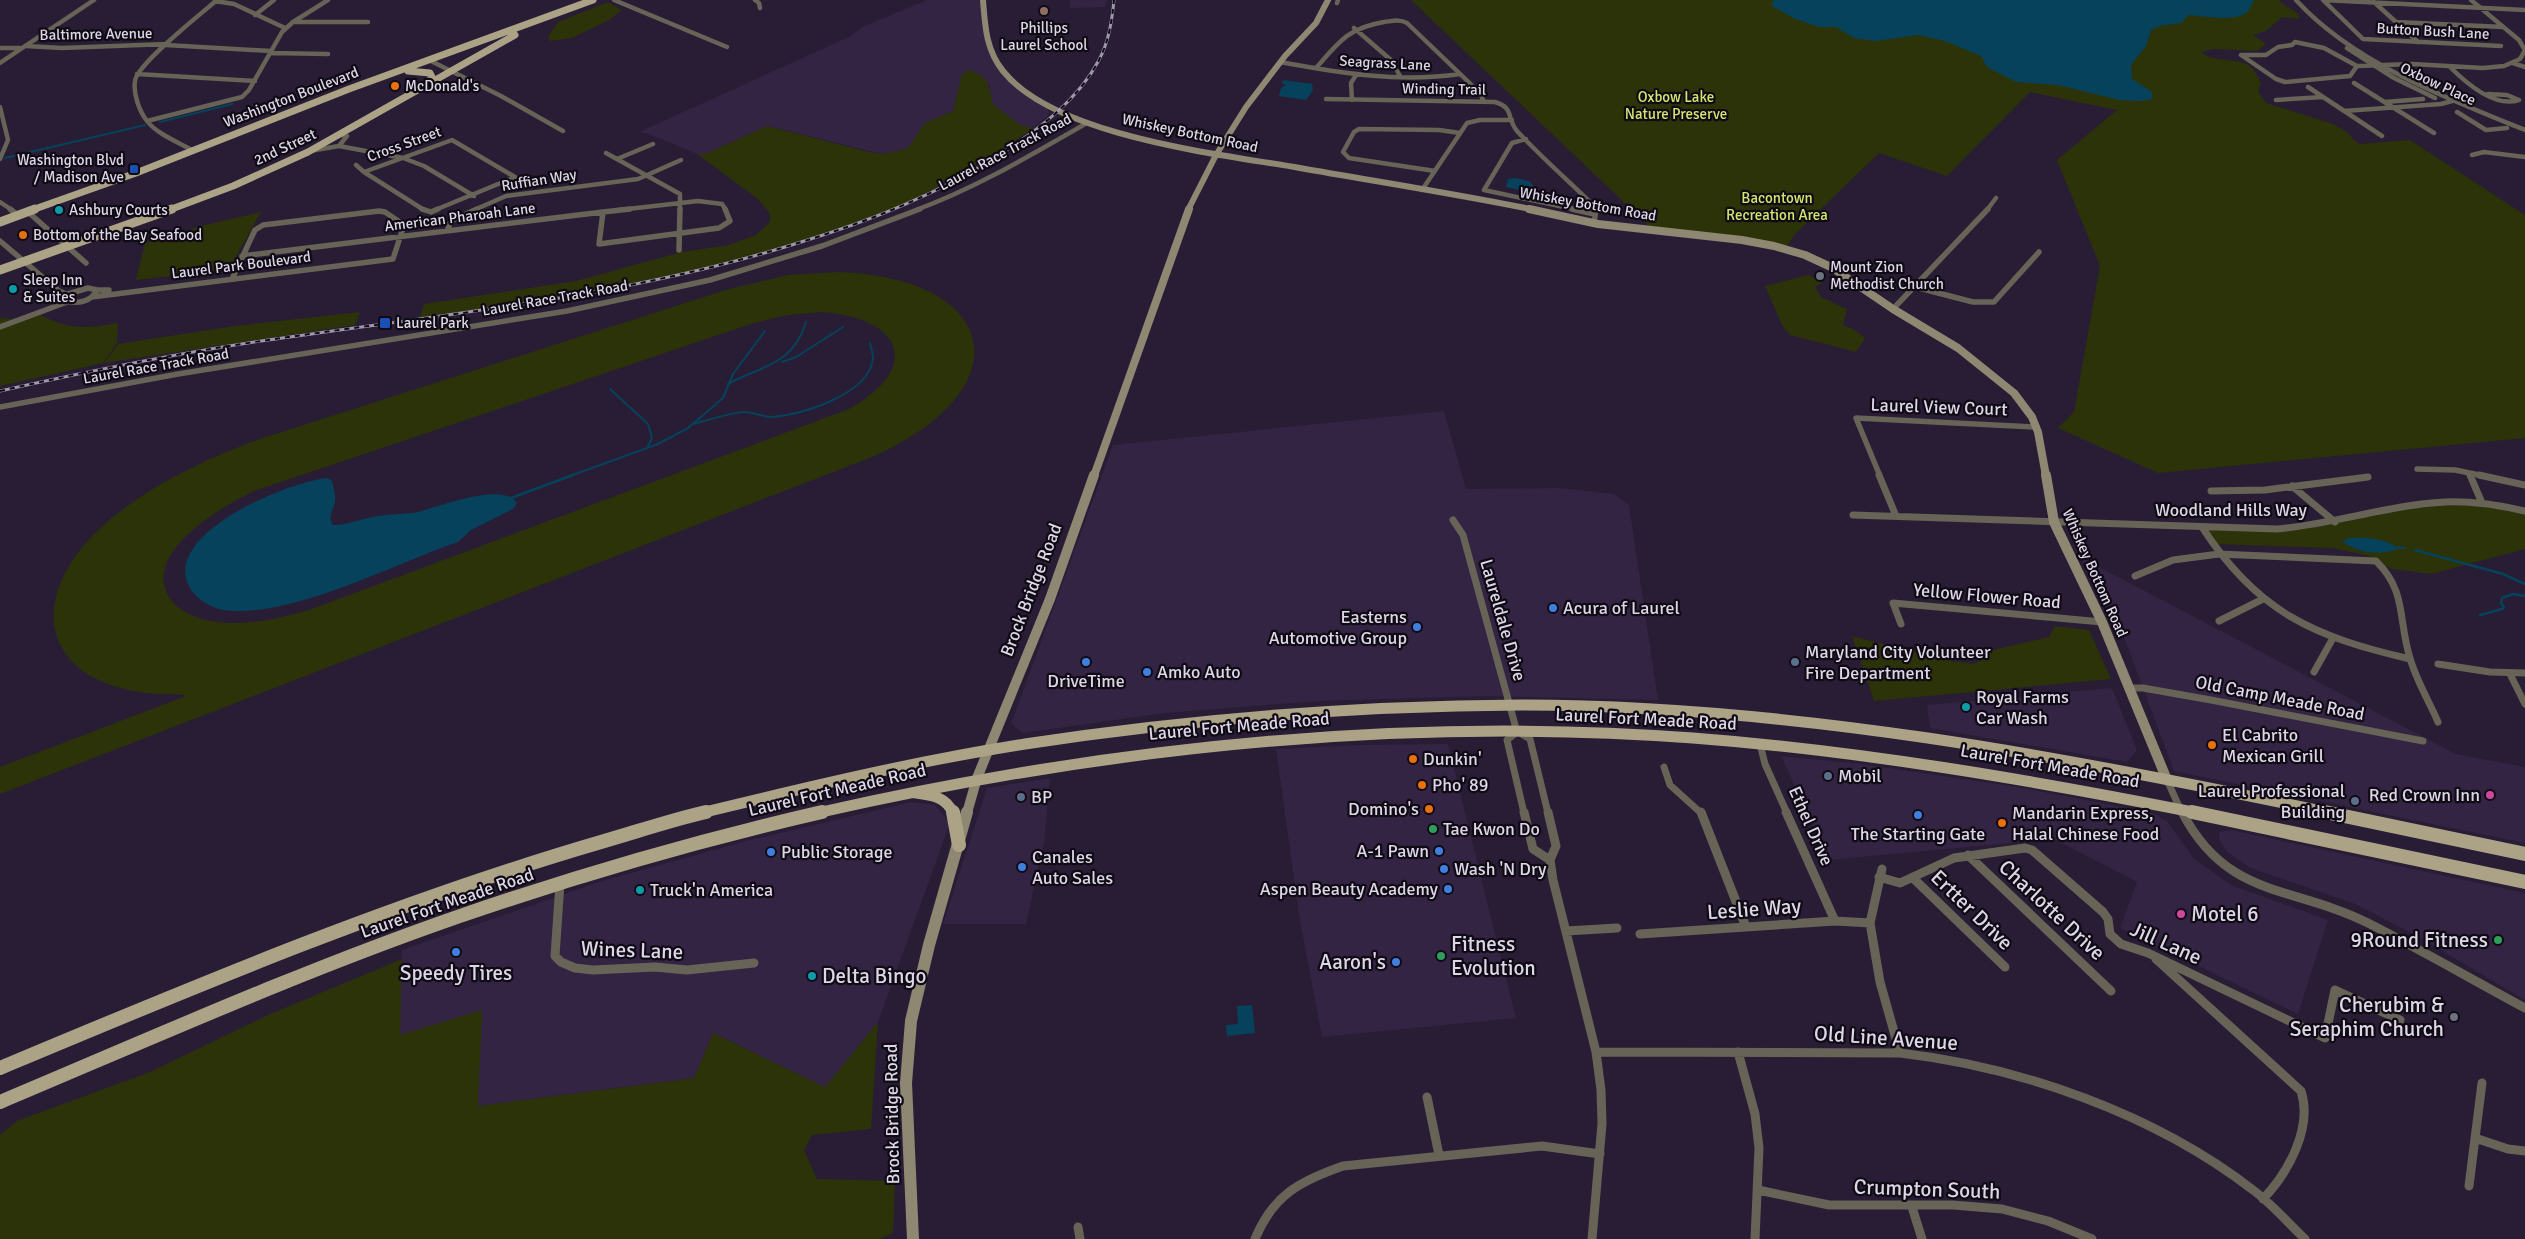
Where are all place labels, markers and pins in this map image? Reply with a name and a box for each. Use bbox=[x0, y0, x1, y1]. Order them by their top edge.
marker: Phillips Laurel School bbox=[1038, 5, 1050, 17]
place label: Phillips Laurel School bbox=[1000, 19, 1088, 54]
place label: McDonald's bbox=[405, 77, 480, 95]
marker: McDonald's bbox=[389, 80, 401, 92]
place label: Washington Blvd / Madison Ave bbox=[17, 151, 124, 186]
marker: Washington Blvd / Madison Ave bbox=[128, 163, 140, 175]
place label: Ashbury Courts bbox=[69, 201, 168, 219]
marker: Ashbury Courts bbox=[53, 204, 65, 216]
place label: Bottom of the Bay Seafood bbox=[33, 226, 202, 244]
marker: Bottom of the Bay Seafood bbox=[17, 229, 29, 241]
place label: Mount Zion Methodist Church bbox=[1830, 258, 1944, 293]
marker: Mount Zion Methodist Church bbox=[1814, 270, 1826, 282]
place label: Sleep Inn & Suites bbox=[23, 271, 83, 306]
marker: Sleep Inn & Suites bbox=[7, 283, 19, 295]
place label: Laurel Park bbox=[396, 314, 469, 332]
marker: Laurel Park bbox=[378, 316, 392, 330]
place label: Acura of Laurel bbox=[1563, 597, 1680, 619]
marker: Acura of Laurel bbox=[1547, 602, 1559, 614]
place label: Easterns Automotive Group bbox=[1269, 606, 1407, 649]
marker: Easterns Automotive Group bbox=[1411, 621, 1423, 633]
place label: Maryland City Volunteer Fire Department bbox=[1805, 641, 1991, 684]
marker: DriveTime bbox=[1080, 656, 1092, 668]
marker: Maryland City Volunteer Fire Department bbox=[1789, 656, 1801, 668]
place label: Amko Auto bbox=[1157, 661, 1241, 683]
marker: Amko Auto bbox=[1141, 666, 1153, 678]
place label: DriveTime bbox=[1047, 670, 1125, 692]
place label: Royal Farms Car Wash bbox=[1976, 686, 2069, 729]
marker: Royal Farms Car Wash bbox=[1960, 701, 1972, 713]
place label: El Cabrito Mexican Grill bbox=[2222, 724, 2324, 767]
marker: El Cabrito Mexican Grill bbox=[2206, 739, 2218, 751]
place label: Dunkin' bbox=[1423, 748, 1482, 770]
marker: Dunkin' bbox=[1407, 753, 1419, 765]
place label: Mobil bbox=[1838, 765, 1882, 787]
marker: Mobil bbox=[1822, 770, 1834, 782]
place label: Pho' 89 bbox=[1432, 774, 1488, 796]
marker: Pho' 89 bbox=[1416, 779, 1428, 791]
place label: Laurel Professional Building bbox=[2198, 780, 2345, 823]
place label: Red Crown Inn bbox=[2369, 784, 2480, 806]
place label: BP bbox=[1031, 786, 1052, 808]
marker: Red Crown Inn bbox=[2484, 789, 2496, 801]
marker: BP bbox=[1015, 791, 1027, 803]
marker: Laurel Professional Building bbox=[2349, 795, 2361, 807]
place label: Domino's bbox=[1348, 798, 1419, 820]
place label: Mandarin Express, Halal Chinese Food bbox=[2012, 802, 2159, 845]
marker: Domino's bbox=[1423, 803, 1435, 815]
marker: The Starting Gate bbox=[1912, 809, 1924, 821]
marker: Mandarin Express, Halal Chinese Food bbox=[1996, 817, 2008, 829]
place label: Tae Kwon Do bbox=[1443, 818, 1540, 840]
marker: Tae Kwon Do bbox=[1427, 823, 1439, 835]
place label: The Starting Gate bbox=[1851, 823, 1985, 845]
place label: A-1 Pawn bbox=[1356, 840, 1429, 862]
place label: Public Storage bbox=[781, 841, 892, 863]
marker: A-1 Pawn bbox=[1433, 845, 1445, 857]
marker: Public Storage bbox=[765, 846, 777, 858]
place label: Canales Auto Sales bbox=[1032, 846, 1113, 889]
place label: Wash 'N Dry bbox=[1454, 858, 1547, 880]
marker: Canales Auto Sales bbox=[1016, 861, 1028, 873]
marker: Wash 'N Dry bbox=[1438, 863, 1450, 875]
place label: Aspen Beauty Academy bbox=[1260, 878, 1439, 900]
place label: Truck'n America bbox=[650, 879, 773, 901]
marker: Aspen Beauty Academy bbox=[1442, 883, 1454, 895]
marker: Truck'n America bbox=[634, 884, 646, 896]
place label: Motel 6 bbox=[2191, 901, 2258, 927]
marker: Motel 6 bbox=[2175, 908, 2187, 920]
place label: 9Round Fitness bbox=[2350, 927, 2488, 953]
place label: Fitness Evolution bbox=[1451, 931, 1536, 981]
marker: 9Round Fitness bbox=[2492, 934, 2504, 946]
marker: Speedy Tires bbox=[450, 946, 462, 958]
place label: Aaron's bbox=[1319, 949, 1386, 975]
marker: Fitness Evolution bbox=[1435, 950, 1447, 962]
marker: Aaron's bbox=[1390, 956, 1402, 968]
place label: Speedy Tires bbox=[400, 960, 512, 986]
place label: Delta Bingo bbox=[822, 963, 926, 989]
marker: Delta Bingo bbox=[806, 970, 818, 982]
place label: Cherubim & Seraphim Church bbox=[2290, 992, 2444, 1042]
marker: Cherubim & Seraphim Church bbox=[2448, 1011, 2460, 1023]

